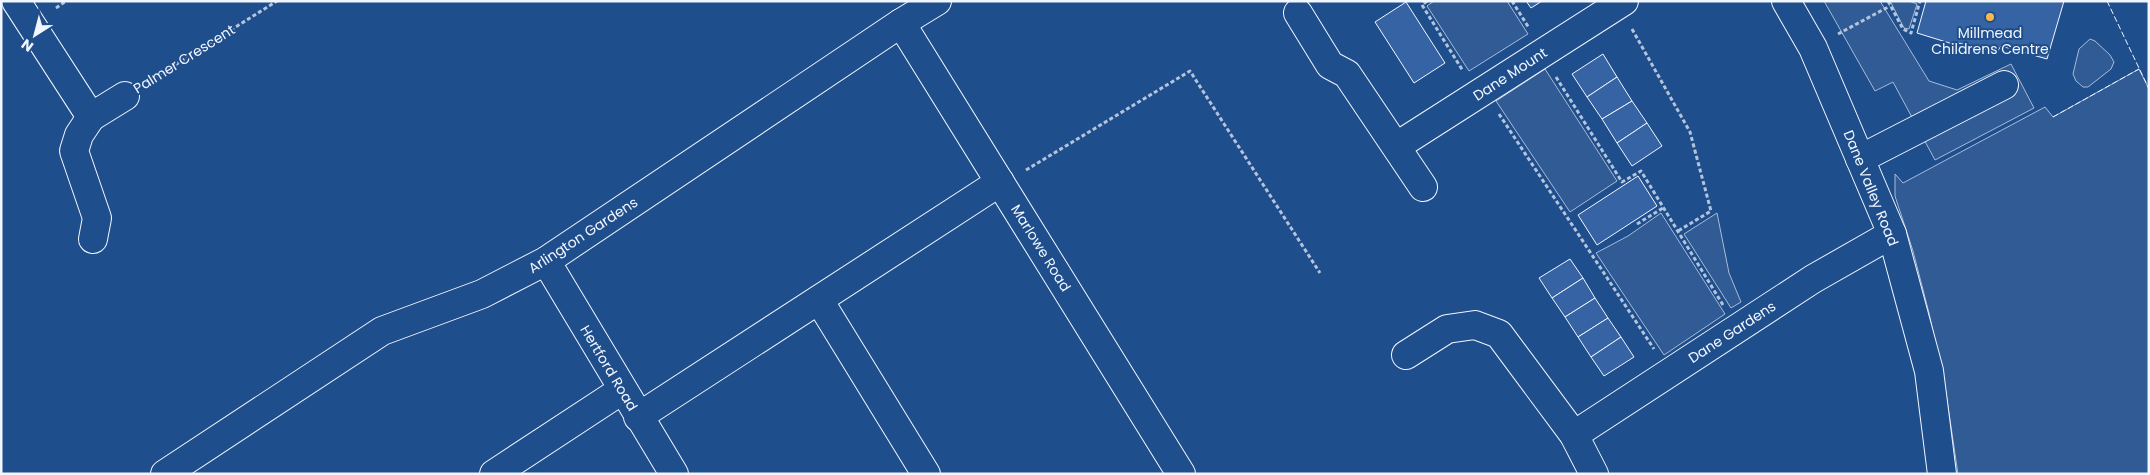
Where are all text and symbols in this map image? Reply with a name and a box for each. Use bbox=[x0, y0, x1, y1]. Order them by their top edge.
north arrow bbox=[10, 10, 60, 60]
marker: Millmead Childrens Centre bbox=[1984, 11, 1996, 23]
street label: Palmer Crescent bbox=[129, 20, 239, 98]
place label: Millmead Childrens Centre bbox=[1931, 23, 2049, 59]
text: N bbox=[17, 34, 37, 57]
street label: Dane Mount bbox=[1469, 43, 1551, 105]
street label: Dane Valley Road bbox=[1839, 127, 1903, 249]
street label: Arlington Gardens bbox=[524, 192, 642, 278]
street label: Marlowe Road bbox=[1006, 201, 1076, 295]
street label: Dane Gardens bbox=[1684, 296, 1780, 368]
street label: Hertford Road bbox=[575, 321, 643, 415]

